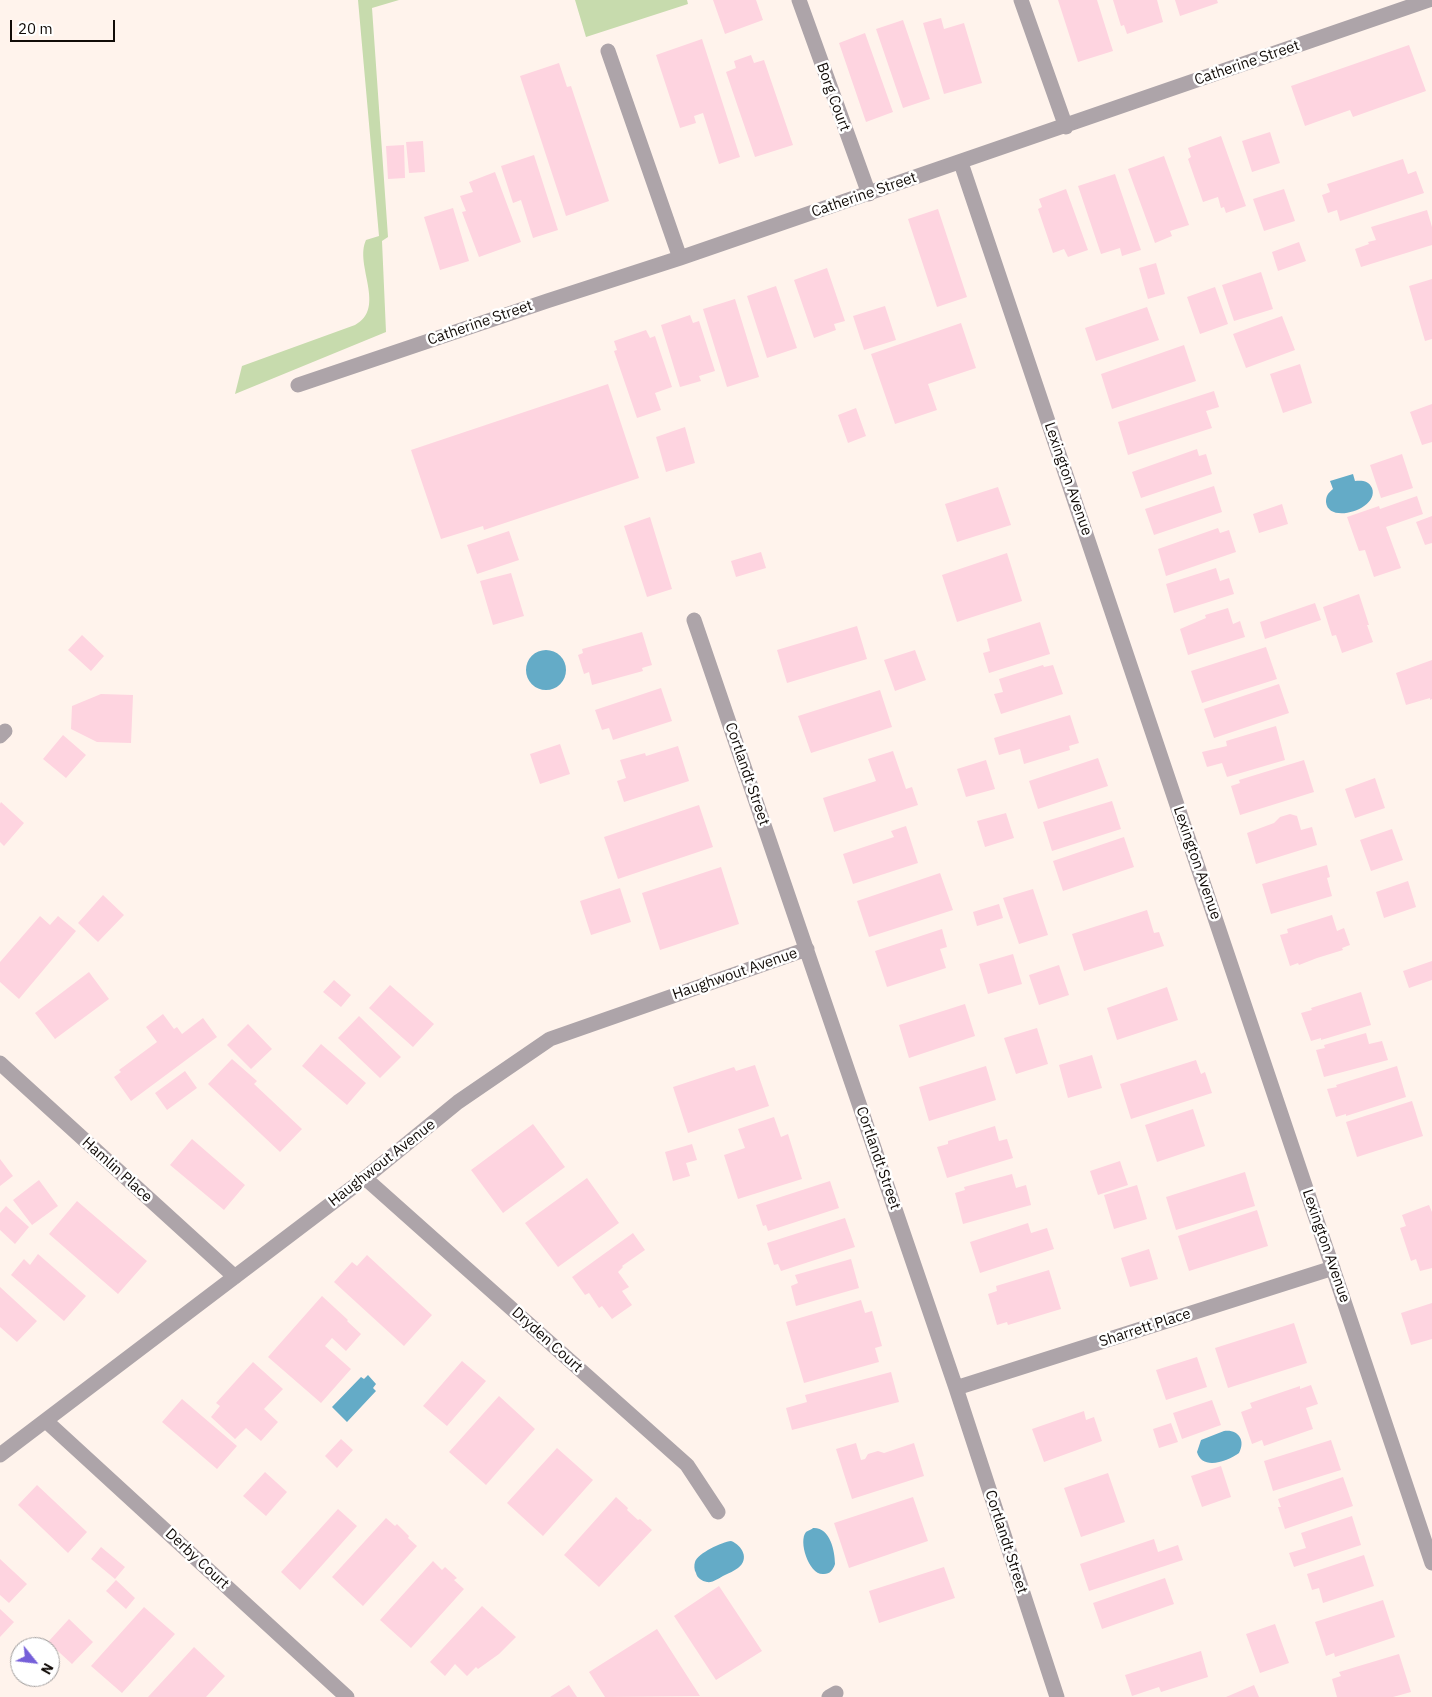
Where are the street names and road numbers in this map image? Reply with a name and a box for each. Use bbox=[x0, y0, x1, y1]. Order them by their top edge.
street label: Catherine Street bbox=[1192, 37, 1302, 89]
street label: Borg Court bbox=[812, 60, 854, 134]
street label: Catherine Street bbox=[809, 169, 919, 221]
street label: Catherine Street bbox=[425, 297, 535, 349]
street label: Lexington Avenue bbox=[1040, 420, 1096, 538]
street label: Cortlandt Street bbox=[721, 720, 773, 828]
street label: Lexington Avenue bbox=[1169, 804, 1225, 922]
street label: Haughwout Avenue bbox=[670, 944, 800, 1004]
street label: Cortlandt Street bbox=[852, 1104, 904, 1212]
street label: Haughwout Avenue bbox=[325, 1116, 439, 1210]
street label: Hamlin Place bbox=[78, 1134, 156, 1206]
street label: Lexington Avenue bbox=[1298, 1187, 1354, 1305]
street label: Dryden Court bbox=[508, 1303, 586, 1377]
street label: Sharrett Place bbox=[1097, 1305, 1193, 1351]
street label: Cortlandt Street bbox=[981, 1488, 1031, 1596]
street label: Derby Court bbox=[161, 1525, 233, 1593]

